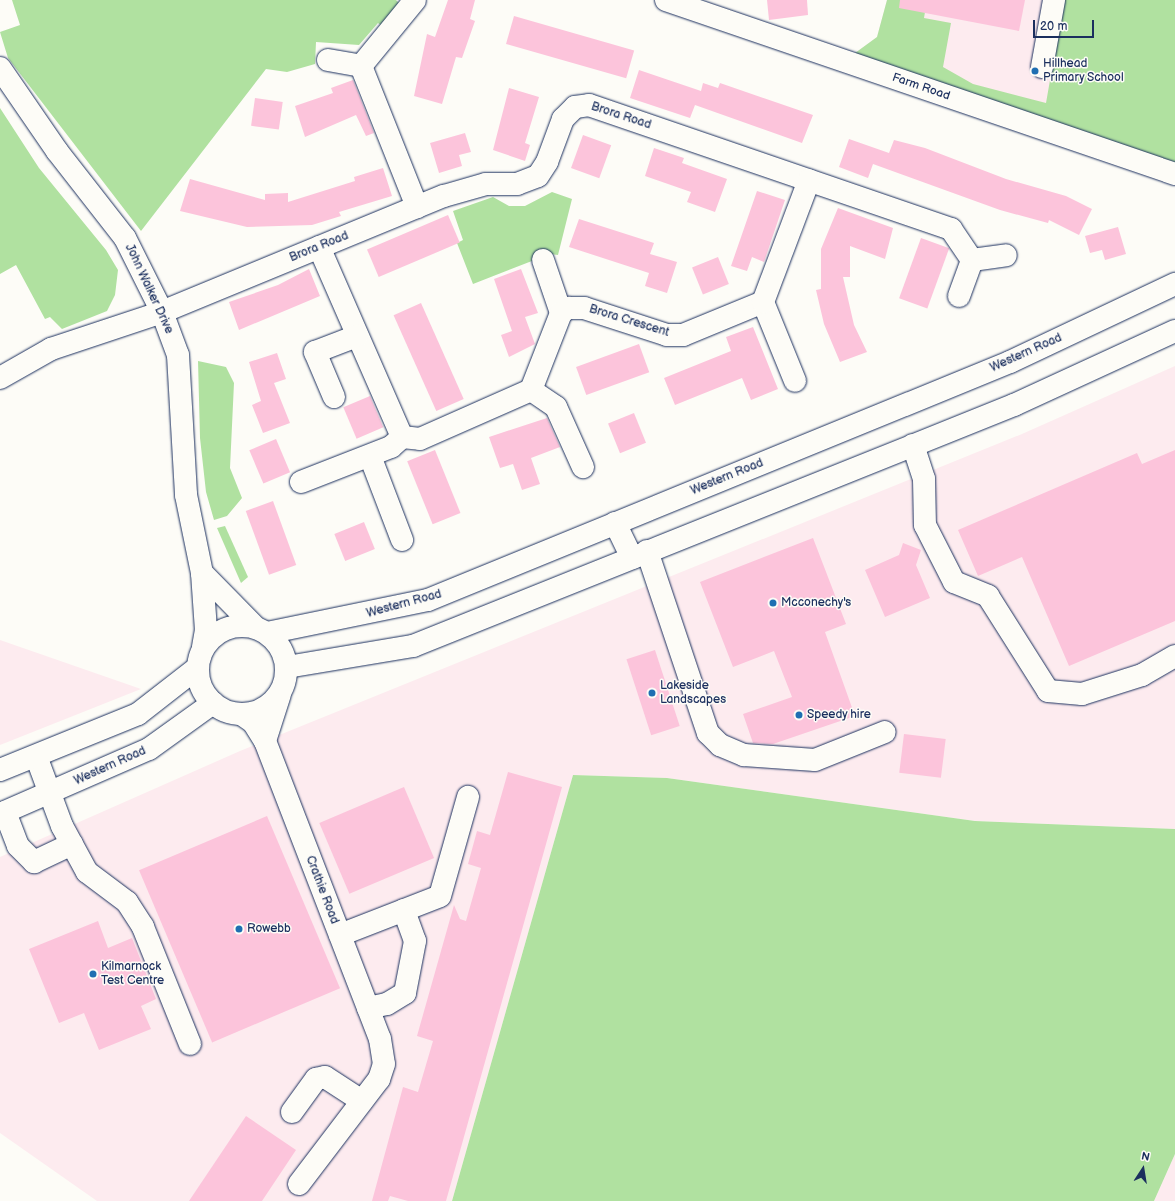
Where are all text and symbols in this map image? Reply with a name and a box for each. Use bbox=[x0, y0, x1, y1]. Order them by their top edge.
scale bar bbox=[1035, 12, 1096, 38]
text: 20 m bbox=[1040, 19, 1067, 34]
place label: Hillhead Primary School bbox=[1043, 57, 1125, 85]
marker: Hillhead Primary School bbox=[1030, 66, 1040, 76]
street label: Farm Road bbox=[890, 70, 952, 104]
street label: Brora Road bbox=[589, 100, 653, 132]
street label: Brora Road bbox=[287, 229, 351, 265]
street label: John Walker Drive bbox=[122, 242, 176, 336]
street label: Brora Crescent bbox=[587, 302, 671, 340]
street label: Western Road bbox=[988, 331, 1064, 375]
street label: Western Road bbox=[689, 456, 765, 498]
street label: Western Road bbox=[365, 587, 443, 621]
place label: Mcconechy's bbox=[781, 596, 851, 610]
marker: Mcconechy's bbox=[768, 598, 778, 608]
place label: Lakeside Landscapes bbox=[660, 679, 726, 707]
marker: Lakeside Landscapes bbox=[647, 688, 657, 698]
place label: Speedy hire bbox=[807, 708, 872, 722]
marker: Speedy hire bbox=[794, 710, 804, 720]
street label: Western Road bbox=[72, 744, 148, 788]
street label: Crathie Road bbox=[302, 854, 342, 926]
place label: Rowebb bbox=[247, 922, 291, 936]
marker: Rowebb bbox=[234, 924, 244, 934]
place label: Kilmarnock Test Centre bbox=[101, 960, 164, 988]
marker: Kilmarnock Test Centre bbox=[88, 969, 98, 979]
north arrow bbox=[1123, 1149, 1163, 1189]
text: N bbox=[1140, 1150, 1151, 1164]

